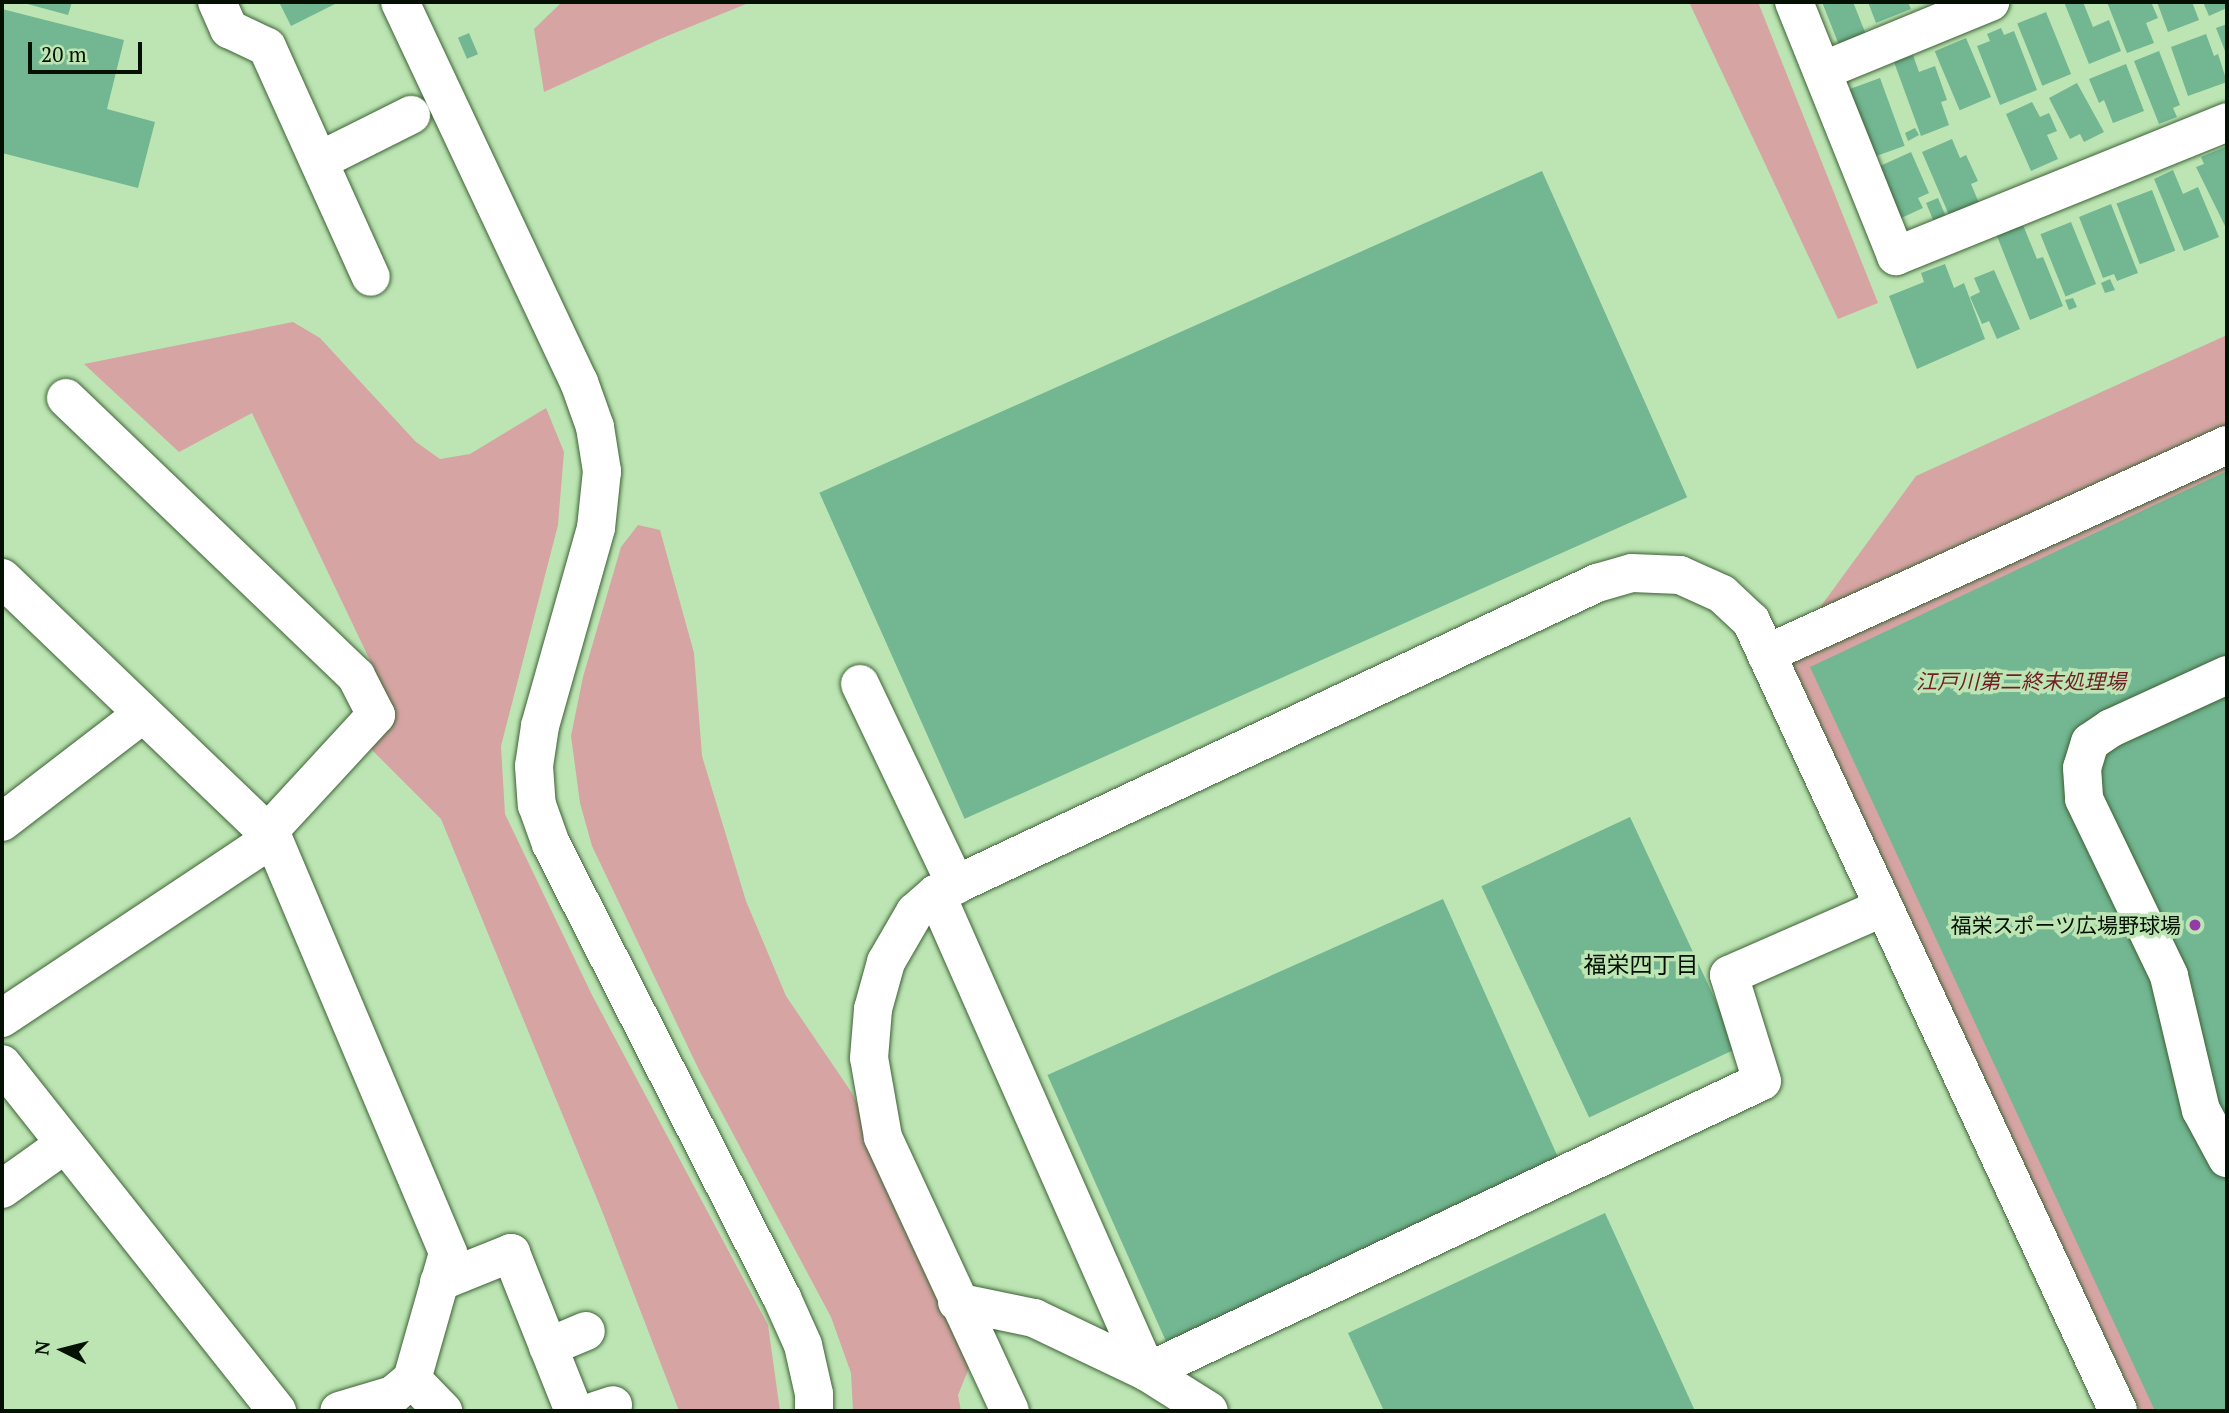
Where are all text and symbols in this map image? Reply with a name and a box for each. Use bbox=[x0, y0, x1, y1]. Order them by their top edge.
scale bar bbox=[32, 28, 145, 72]
text: 20 m bbox=[41, 40, 87, 68]
park label: 江戸川第二終末処理場 bbox=[1916, 668, 2126, 694]
place label: 福栄スポーツ広場野球場 bbox=[1950, 912, 2181, 938]
marker: 福栄スポーツ広場野球場 bbox=[2187, 917, 2203, 933]
district label: 福栄四丁目 bbox=[1584, 951, 1698, 979]
north arrow bbox=[28, 1315, 98, 1385]
text: N bbox=[28, 1339, 55, 1356]

